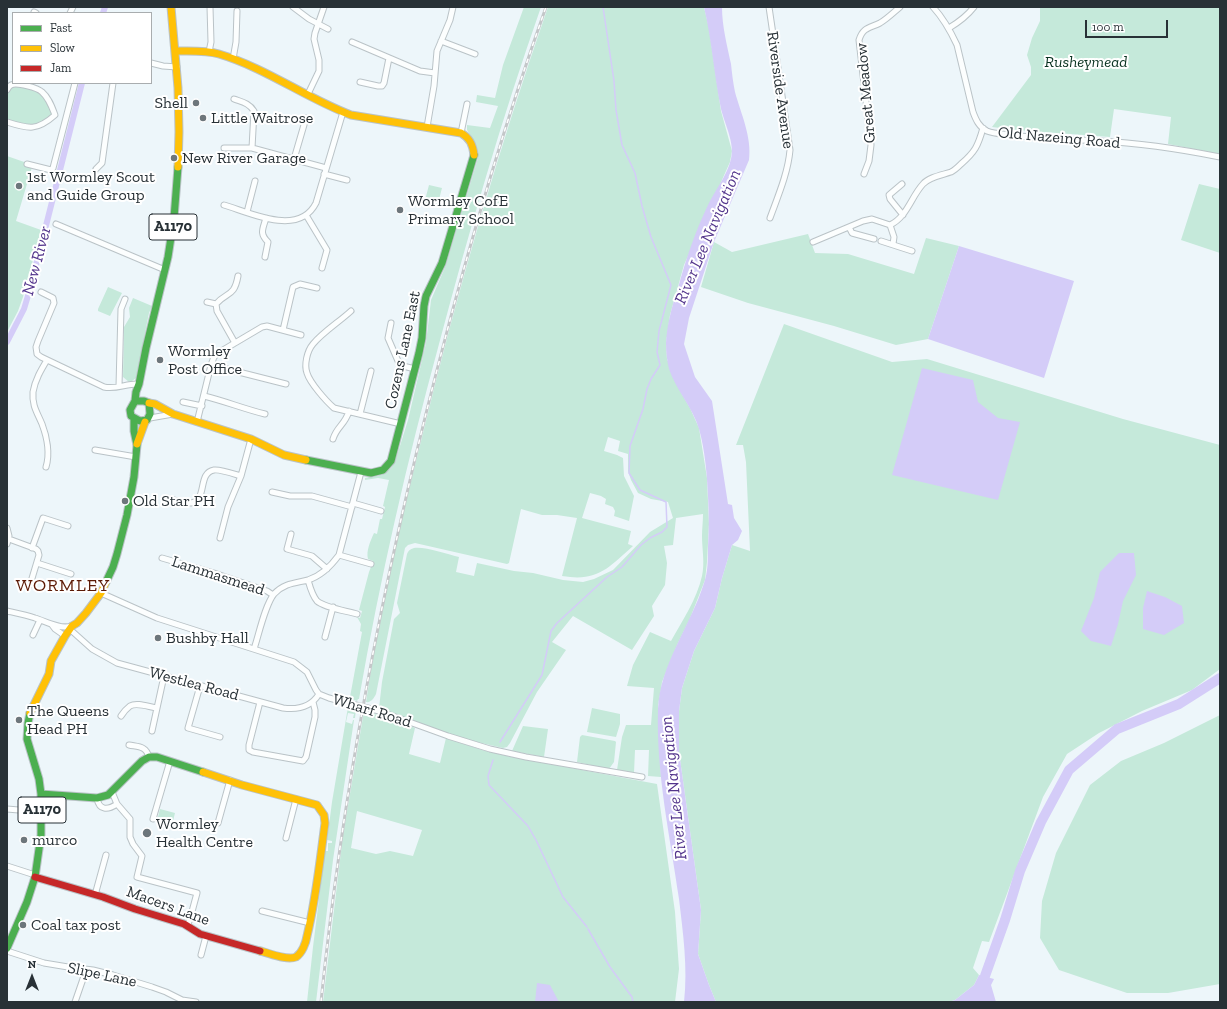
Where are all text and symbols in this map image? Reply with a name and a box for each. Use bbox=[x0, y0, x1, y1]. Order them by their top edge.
legend bbox=[12, 12, 152, 84]
scale bar bbox=[1087, 12, 1170, 38]
text: 100 m bbox=[1092, 20, 1124, 34]
text: Fast bbox=[50, 21, 72, 35]
street label: Riverside Avenue bbox=[762, 30, 798, 150]
text: Slow bbox=[50, 41, 75, 55]
street label: Great Meadow bbox=[852, 42, 880, 144]
park label: Rusheymead bbox=[1045, 52, 1127, 72]
text: Jam bbox=[50, 61, 71, 75]
place label: Shell bbox=[154, 93, 188, 113]
marker: Shell bbox=[191, 98, 201, 108]
place label: Little Waitrose bbox=[211, 108, 313, 128]
marker: Little Waitrose bbox=[198, 113, 208, 123]
street label: Old Nazeing Road bbox=[997, 123, 1121, 153]
place label: New River Garage bbox=[182, 148, 306, 168]
marker: New River Garage bbox=[169, 153, 179, 163]
place label: 1st Wormley Scout and Guide Group bbox=[27, 167, 155, 205]
water label: River Lee Navigation bbox=[670, 167, 746, 307]
marker: 1st Wormley Scout and Guide Group bbox=[14, 181, 24, 191]
place label: Wormley CofE Primary School bbox=[408, 191, 514, 229]
marker: Wormley CofE Primary School bbox=[395, 205, 405, 215]
road number: A1170 bbox=[149, 214, 197, 240]
water label: New River bbox=[18, 224, 56, 298]
street label: Cozens Lane East bbox=[381, 289, 425, 411]
place label: Wormley Post Office bbox=[168, 341, 242, 379]
marker: Wormley Post Office bbox=[155, 355, 165, 365]
place label: Old Star PH bbox=[133, 491, 215, 511]
marker: Old Star PH bbox=[120, 496, 130, 506]
street label: Lammasmead bbox=[169, 552, 267, 600]
district label: WORMLEY bbox=[16, 575, 110, 597]
place label: Bushby Hall bbox=[166, 628, 249, 648]
marker: Bushby Hall bbox=[153, 633, 163, 643]
street label: Westlea Road bbox=[147, 663, 241, 705]
street label: Wharf Road bbox=[330, 690, 414, 732]
place label: The Queens Head PH bbox=[27, 701, 109, 739]
marker: The Queens Head PH bbox=[14, 715, 24, 725]
water label: River Lee Navigation bbox=[656, 715, 692, 861]
road number: A1170 bbox=[18, 797, 66, 823]
place label: Wormley Health Centre bbox=[156, 814, 253, 852]
marker: Wormley Health Centre bbox=[141, 827, 153, 839]
place label: murco bbox=[32, 830, 77, 850]
marker: murco bbox=[19, 835, 29, 845]
street label: Macers Lane bbox=[124, 882, 212, 930]
place label: Coal tax post bbox=[31, 915, 121, 935]
marker: Coal tax post bbox=[18, 920, 28, 930]
north arrow bbox=[12, 957, 52, 997]
text: N bbox=[28, 958, 36, 971]
street label: Slipe Lane bbox=[66, 958, 138, 992]

